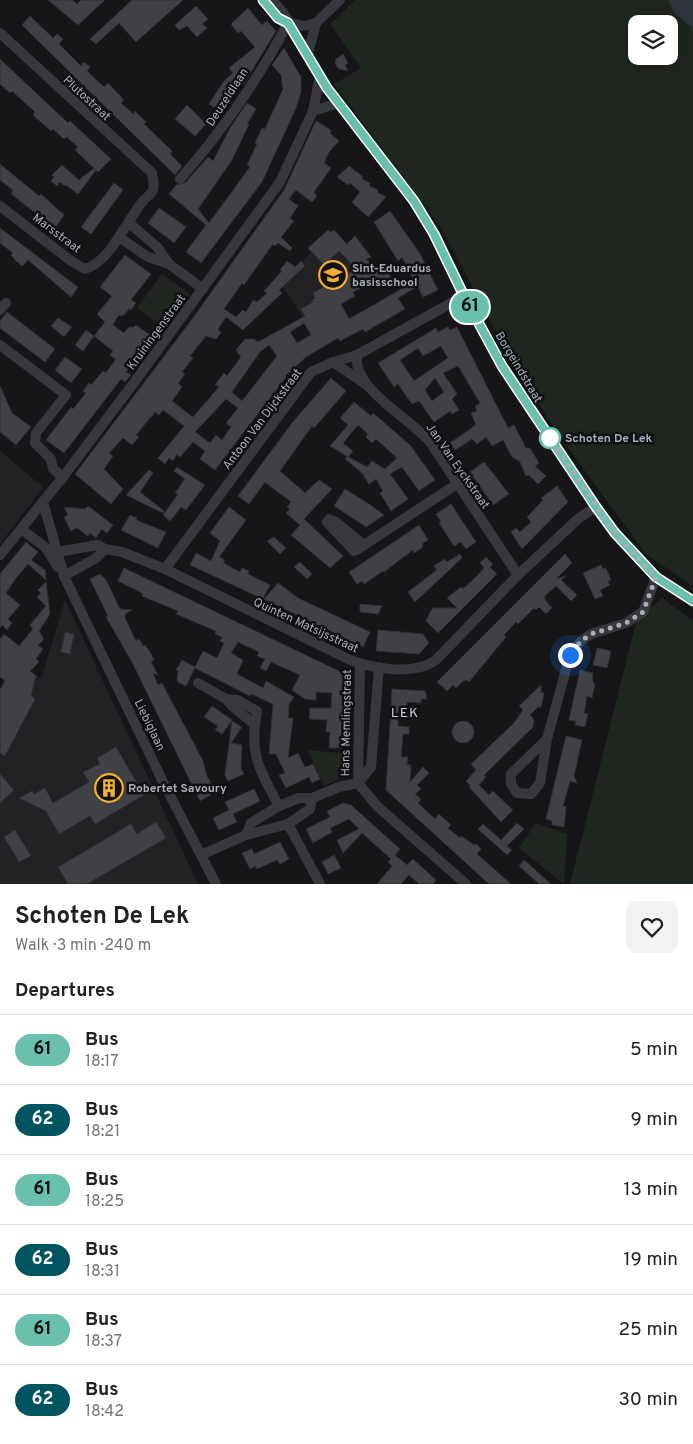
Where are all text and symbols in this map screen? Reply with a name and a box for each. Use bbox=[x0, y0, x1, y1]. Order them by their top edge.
map controls bbox=[628, 15, 678, 65]
button: layers bbox=[628, 15, 678, 65]
street label: Deuzeldlaan bbox=[203, 65, 253, 130]
street label: Plutostraat bbox=[59, 73, 114, 125]
street label: Marsstraat bbox=[29, 210, 84, 257]
school or university icon: Sint-Eduardus basisschool bbox=[318, 260, 348, 290]
place label: Sint-Eduardus basisschool bbox=[352, 261, 431, 291]
street label: Kruiningenstraat bbox=[124, 291, 190, 374]
line badge: 61 bbox=[448, 291, 492, 323]
text: 61 bbox=[461, 295, 479, 318]
street label: Borgeindstraat bbox=[491, 329, 546, 406]
street label: Antoon Van Dijckstraat bbox=[220, 366, 306, 473]
street label: Jan Van Eyckstraat bbox=[422, 421, 493, 513]
marker: Schoten De Lek bbox=[539, 427, 561, 449]
place label: Schoten De Lek bbox=[565, 431, 652, 447]
street label: Quinten Matsijsstraat bbox=[250, 595, 361, 657]
your location bbox=[558, 643, 583, 668]
street label: Hans Memlingstraat bbox=[338, 669, 356, 777]
street label: Liebiglaan bbox=[130, 697, 168, 754]
district label: LEK bbox=[391, 705, 419, 722]
building icon: Robertet Savoury bbox=[94, 773, 124, 803]
place label: Robertet Savoury bbox=[128, 781, 227, 797]
button: heart bbox=[626, 901, 678, 953]
text: Schoten De Lek bbox=[15, 902, 189, 932]
text: Walk · 3 min · 240 m bbox=[15, 936, 151, 956]
text: Departures bbox=[15, 979, 115, 1003]
text: Bus bbox=[85, 1028, 119, 1052]
text: 61 bbox=[33, 1038, 52, 1061]
text: 5 min bbox=[630, 1038, 678, 1062]
text: 18:17 bbox=[85, 1052, 119, 1072]
text: Bus bbox=[85, 1098, 119, 1122]
text: 62 bbox=[31, 1108, 54, 1131]
text: 9 min bbox=[631, 1108, 678, 1132]
text: 18:21 bbox=[85, 1122, 120, 1142]
text: Bus bbox=[85, 1168, 119, 1192]
text: 61 bbox=[33, 1178, 52, 1201]
text: 13 min bbox=[623, 1178, 678, 1202]
text: 18:25 bbox=[85, 1192, 124, 1212]
text: Bus bbox=[85, 1238, 119, 1262]
text: 62 bbox=[31, 1248, 54, 1271]
text: 19 min bbox=[623, 1248, 678, 1272]
text: 18:31 bbox=[85, 1262, 120, 1282]
text: Bus bbox=[85, 1308, 119, 1332]
text: 61 bbox=[33, 1318, 52, 1341]
text: 25 min bbox=[618, 1318, 678, 1342]
text: 18:37 bbox=[85, 1332, 122, 1352]
text: Bus bbox=[85, 1378, 119, 1402]
text: 62 bbox=[31, 1388, 54, 1411]
text: 30 min bbox=[618, 1388, 678, 1412]
text: 18:42 bbox=[85, 1402, 124, 1422]

